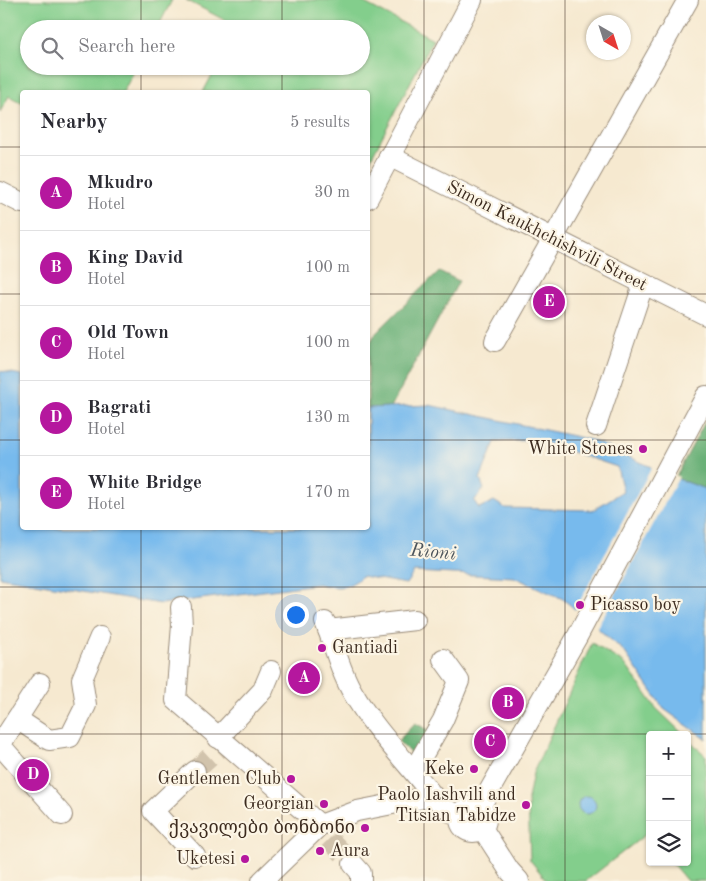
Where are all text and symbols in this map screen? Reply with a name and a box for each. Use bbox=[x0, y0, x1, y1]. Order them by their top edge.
north arrow bbox=[586, 15, 631, 60]
search box bbox=[20, 20, 370, 75]
icon: search bbox=[38, 34, 66, 62]
text: Search here bbox=[78, 38, 175, 57]
text: Nearby bbox=[40, 112, 108, 133]
text: 5 results bbox=[290, 115, 350, 131]
text: Mkudro bbox=[87, 174, 153, 193]
street label: Simon Kaukhchishvili Street bbox=[444, 178, 650, 294]
text: A bbox=[50, 185, 62, 201]
text: 30 m bbox=[314, 185, 350, 201]
text: Hotel bbox=[87, 197, 125, 213]
text: King David bbox=[87, 249, 183, 268]
text: B bbox=[50, 260, 62, 276]
text: 100 m bbox=[305, 260, 350, 276]
text: Hotel bbox=[87, 272, 125, 288]
pin: E bbox=[533, 283, 565, 321]
text: Old Town bbox=[87, 324, 169, 343]
text: C bbox=[51, 335, 61, 351]
text: 100 m bbox=[305, 335, 350, 351]
text: Hotel bbox=[87, 347, 125, 363]
text: Bagrati bbox=[87, 399, 151, 418]
text: D bbox=[50, 410, 62, 426]
text: 130 m bbox=[305, 410, 350, 426]
text: Hotel bbox=[87, 422, 125, 438]
place label: White Stones bbox=[527, 440, 633, 458]
marker: White Stones bbox=[637, 443, 649, 455]
text: White Bridge bbox=[87, 474, 202, 493]
text: E bbox=[50, 485, 62, 501]
text: 170 m bbox=[305, 485, 350, 501]
text: Hotel bbox=[87, 497, 125, 513]
water label: Rioni bbox=[408, 541, 457, 565]
place label: Picasso boy bbox=[590, 596, 682, 614]
marker: Picasso boy bbox=[574, 599, 586, 611]
your location bbox=[283, 602, 309, 628]
place label: Gantiadi bbox=[332, 639, 398, 657]
marker: Gantiadi bbox=[316, 642, 328, 654]
pin: A bbox=[288, 659, 320, 697]
pin: B bbox=[492, 684, 524, 722]
pin: C bbox=[474, 723, 506, 761]
map controls bbox=[646, 731, 691, 866]
button: + bbox=[646, 731, 691, 776]
pin: D bbox=[17, 756, 49, 794]
place label: Keke bbox=[424, 760, 464, 778]
marker: Keke bbox=[468, 763, 480, 775]
place label: Gentlemen Club bbox=[158, 770, 281, 788]
marker: Gentlemen Club bbox=[285, 773, 297, 785]
button: − bbox=[646, 776, 691, 821]
place label: Paolo Iashvili and Titsian Tabidze bbox=[377, 786, 516, 825]
place label: Georgian bbox=[243, 795, 314, 813]
marker: Georgian bbox=[318, 798, 330, 810]
marker: Paolo Iashvili and Titsian Tabidze bbox=[520, 799, 532, 811]
place label: ქვავილები ბონბონი bbox=[169, 818, 355, 838]
button: layers bbox=[646, 821, 691, 866]
marker: ქვავილები ბონბონი bbox=[359, 822, 371, 834]
place label: Aura bbox=[330, 842, 370, 860]
marker: Aura bbox=[314, 845, 326, 857]
place label: Uketesi bbox=[176, 850, 235, 868]
marker: Uketesi bbox=[239, 853, 251, 865]

